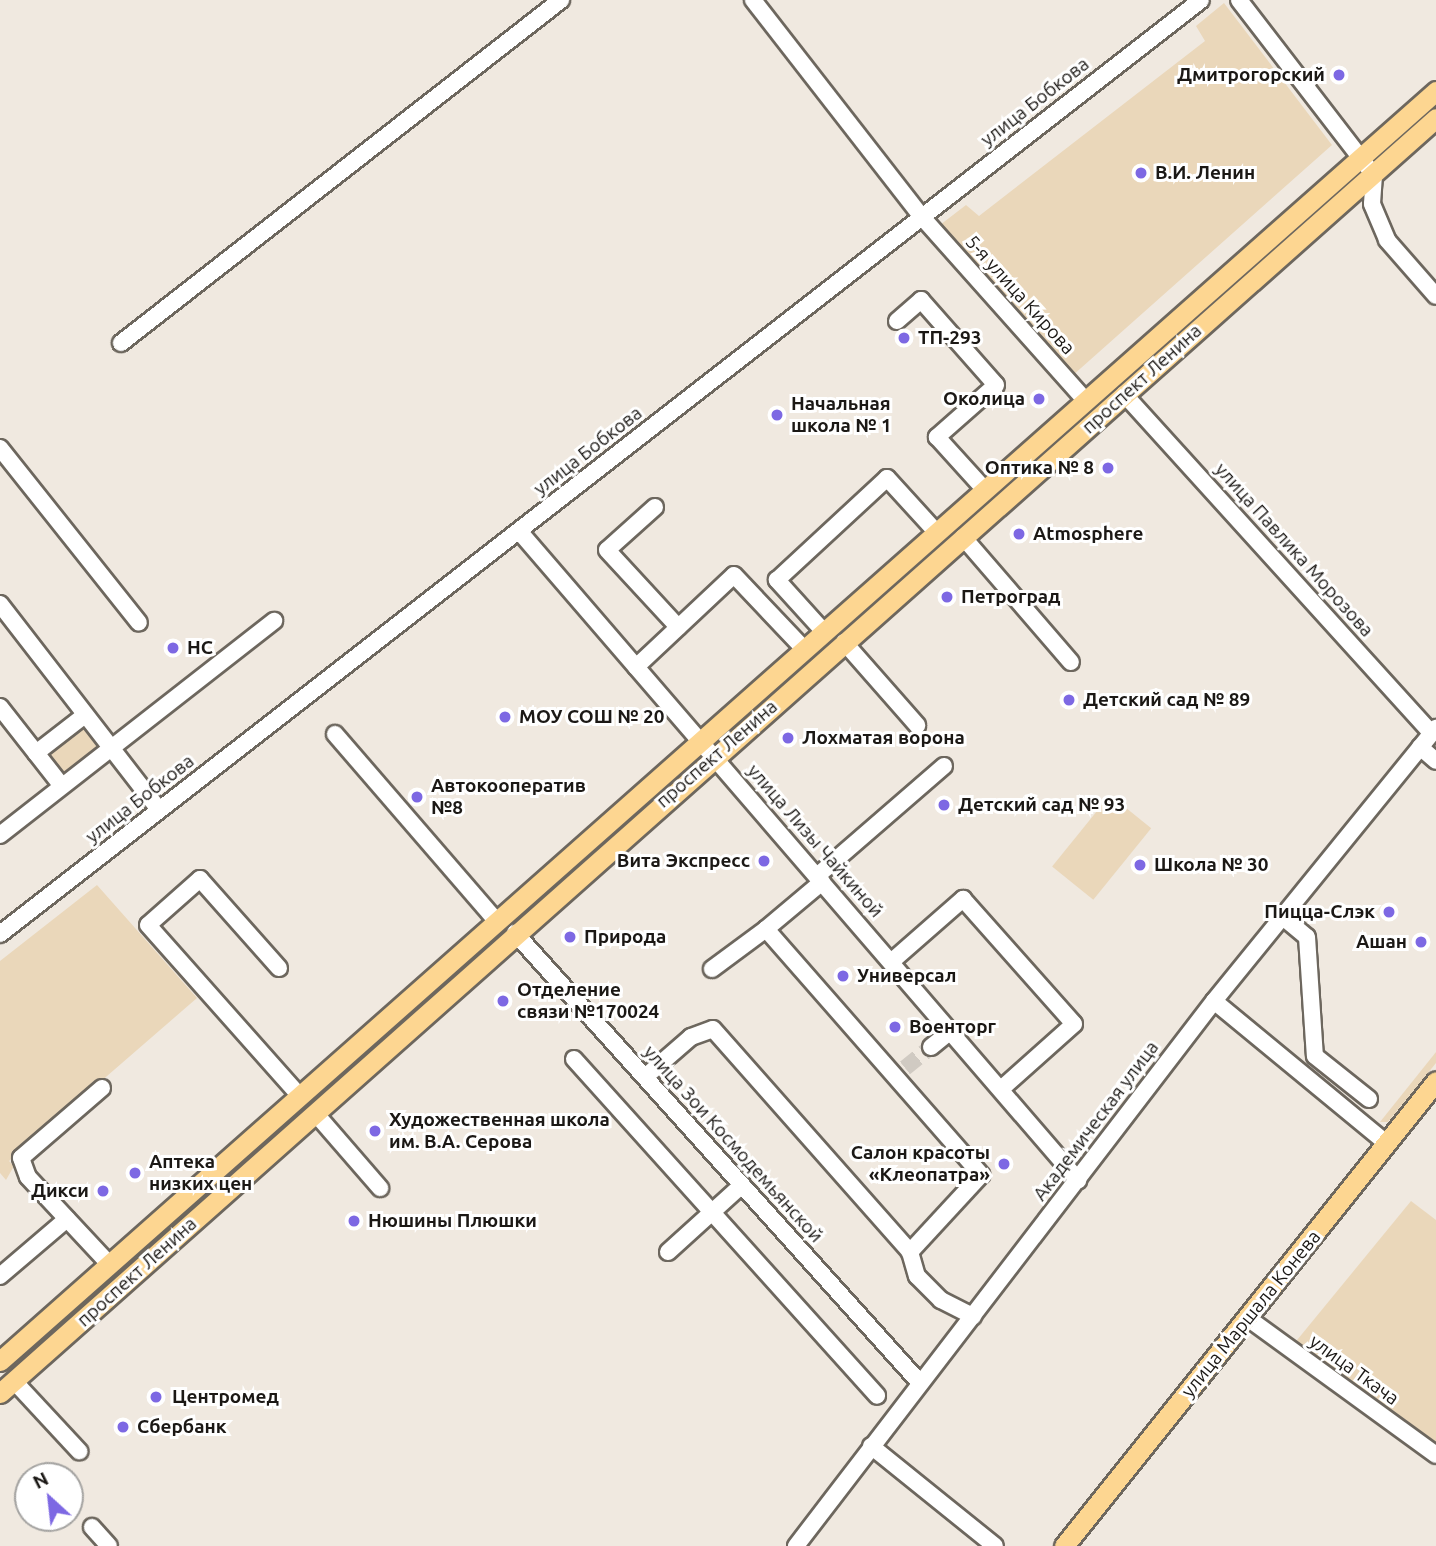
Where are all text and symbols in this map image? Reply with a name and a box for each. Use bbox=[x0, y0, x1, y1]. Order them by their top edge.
street label: улица Бобкова bbox=[976, 53, 1094, 151]
place label: Дмитрогорский bbox=[1177, 64, 1325, 86]
marker: Дмитрогорский bbox=[1331, 67, 1347, 83]
place label: В.И. Ленин bbox=[1155, 162, 1255, 184]
marker: В.И. Ленин bbox=[1133, 165, 1149, 181]
street label: 5-я улица Кирова bbox=[961, 231, 1079, 359]
street label: проспект Ленина bbox=[1078, 319, 1206, 439]
place label: ТП-293 bbox=[918, 327, 981, 349]
marker: ТП-293 bbox=[896, 330, 912, 346]
place label: Околица bbox=[943, 388, 1025, 410]
marker: Околица bbox=[1031, 391, 1047, 407]
place label: Начальная школа № 1 bbox=[791, 393, 892, 437]
street label: улица Бобкова bbox=[529, 402, 647, 500]
marker: Начальная школа № 1 bbox=[769, 407, 785, 423]
place label: Оптика № 8 bbox=[985, 457, 1094, 479]
street label: улица Павлика Морозова bbox=[1210, 458, 1378, 642]
marker: Оптика № 8 bbox=[1100, 460, 1116, 476]
place label: Atmosphere bbox=[1033, 523, 1143, 545]
marker: Atmosphere bbox=[1011, 526, 1027, 542]
place label: Петроград bbox=[961, 586, 1061, 608]
marker: Петроград bbox=[939, 589, 955, 605]
place label: НС bbox=[187, 637, 213, 659]
marker: НС bbox=[165, 640, 181, 656]
place label: Детский сад № 89 bbox=[1083, 689, 1250, 711]
marker: Детский сад № 89 bbox=[1061, 692, 1077, 708]
street label: проспект Ленина bbox=[652, 695, 782, 813]
place label: МОУ СОШ № 20 bbox=[519, 706, 664, 728]
marker: МОУ СОШ № 20 bbox=[497, 709, 513, 725]
place label: Лохматая ворона bbox=[802, 727, 965, 749]
marker: Лохматая ворона bbox=[780, 730, 796, 746]
street label: улица Бобкова bbox=[81, 750, 199, 848]
street label: улица Лизы Чайкиной bbox=[742, 760, 888, 922]
place label: Автокооператив №8 bbox=[431, 775, 586, 819]
marker: Автокооператив №8 bbox=[409, 789, 425, 805]
place label: Детский сад № 93 bbox=[958, 794, 1125, 816]
marker: Детский сад № 93 bbox=[936, 797, 952, 813]
place label: Вита Экспресс bbox=[617, 850, 750, 872]
marker: Вита Экспресс bbox=[756, 853, 772, 869]
place label: Школа № 30 bbox=[1154, 854, 1268, 876]
marker: Школа № 30 bbox=[1132, 857, 1148, 873]
place label: Пицца-Слэк bbox=[1264, 901, 1375, 923]
marker: Пицца-Слэк bbox=[1381, 904, 1397, 920]
place label: Природа bbox=[584, 926, 666, 948]
marker: Природа bbox=[562, 929, 578, 945]
place label: Ашан bbox=[1356, 931, 1407, 953]
marker: Ашан bbox=[1413, 934, 1429, 950]
place label: Универсал bbox=[857, 965, 956, 987]
marker: Универсал bbox=[835, 968, 851, 984]
place label: Отделение связи №170024 bbox=[517, 979, 659, 1023]
marker: Отделение связи №170024 bbox=[495, 993, 511, 1009]
place label: Военторг bbox=[909, 1016, 996, 1038]
marker: Военторг bbox=[887, 1019, 903, 1035]
street label: Академическая улица bbox=[1029, 1037, 1163, 1205]
street label: улица Зои Космодемьянской bbox=[638, 1041, 828, 1247]
place label: Художественная школа им. В.А. Серова bbox=[389, 1109, 610, 1153]
marker: Художественная школа им. В.А. Серова bbox=[367, 1123, 383, 1139]
place label: Салон красоты «Клеопатра» bbox=[851, 1142, 990, 1186]
place label: Аптека низких цен bbox=[149, 1151, 252, 1195]
marker: Салон красоты «Клеопатра» bbox=[996, 1156, 1012, 1172]
marker: Аптека низких цен bbox=[127, 1165, 143, 1181]
place label: Дикси bbox=[31, 1180, 89, 1202]
marker: Дикси bbox=[95, 1183, 111, 1199]
place label: Нюшины Плюшки bbox=[368, 1210, 537, 1232]
street label: проспект Ленина bbox=[73, 1212, 201, 1332]
marker: Нюшины Плюшки bbox=[346, 1213, 362, 1229]
street label: улица Маршала Конева bbox=[1177, 1226, 1325, 1402]
street label: улица Ткача bbox=[1305, 1330, 1403, 1410]
place label: Центромед bbox=[172, 1386, 279, 1408]
marker: Центромед bbox=[146, 1387, 166, 1407]
place label: Сбербанк bbox=[137, 1416, 226, 1438]
marker: Сбербанк bbox=[115, 1419, 131, 1435]
north arrow bbox=[14, 1462, 84, 1532]
text: N bbox=[29, 1467, 52, 1493]

